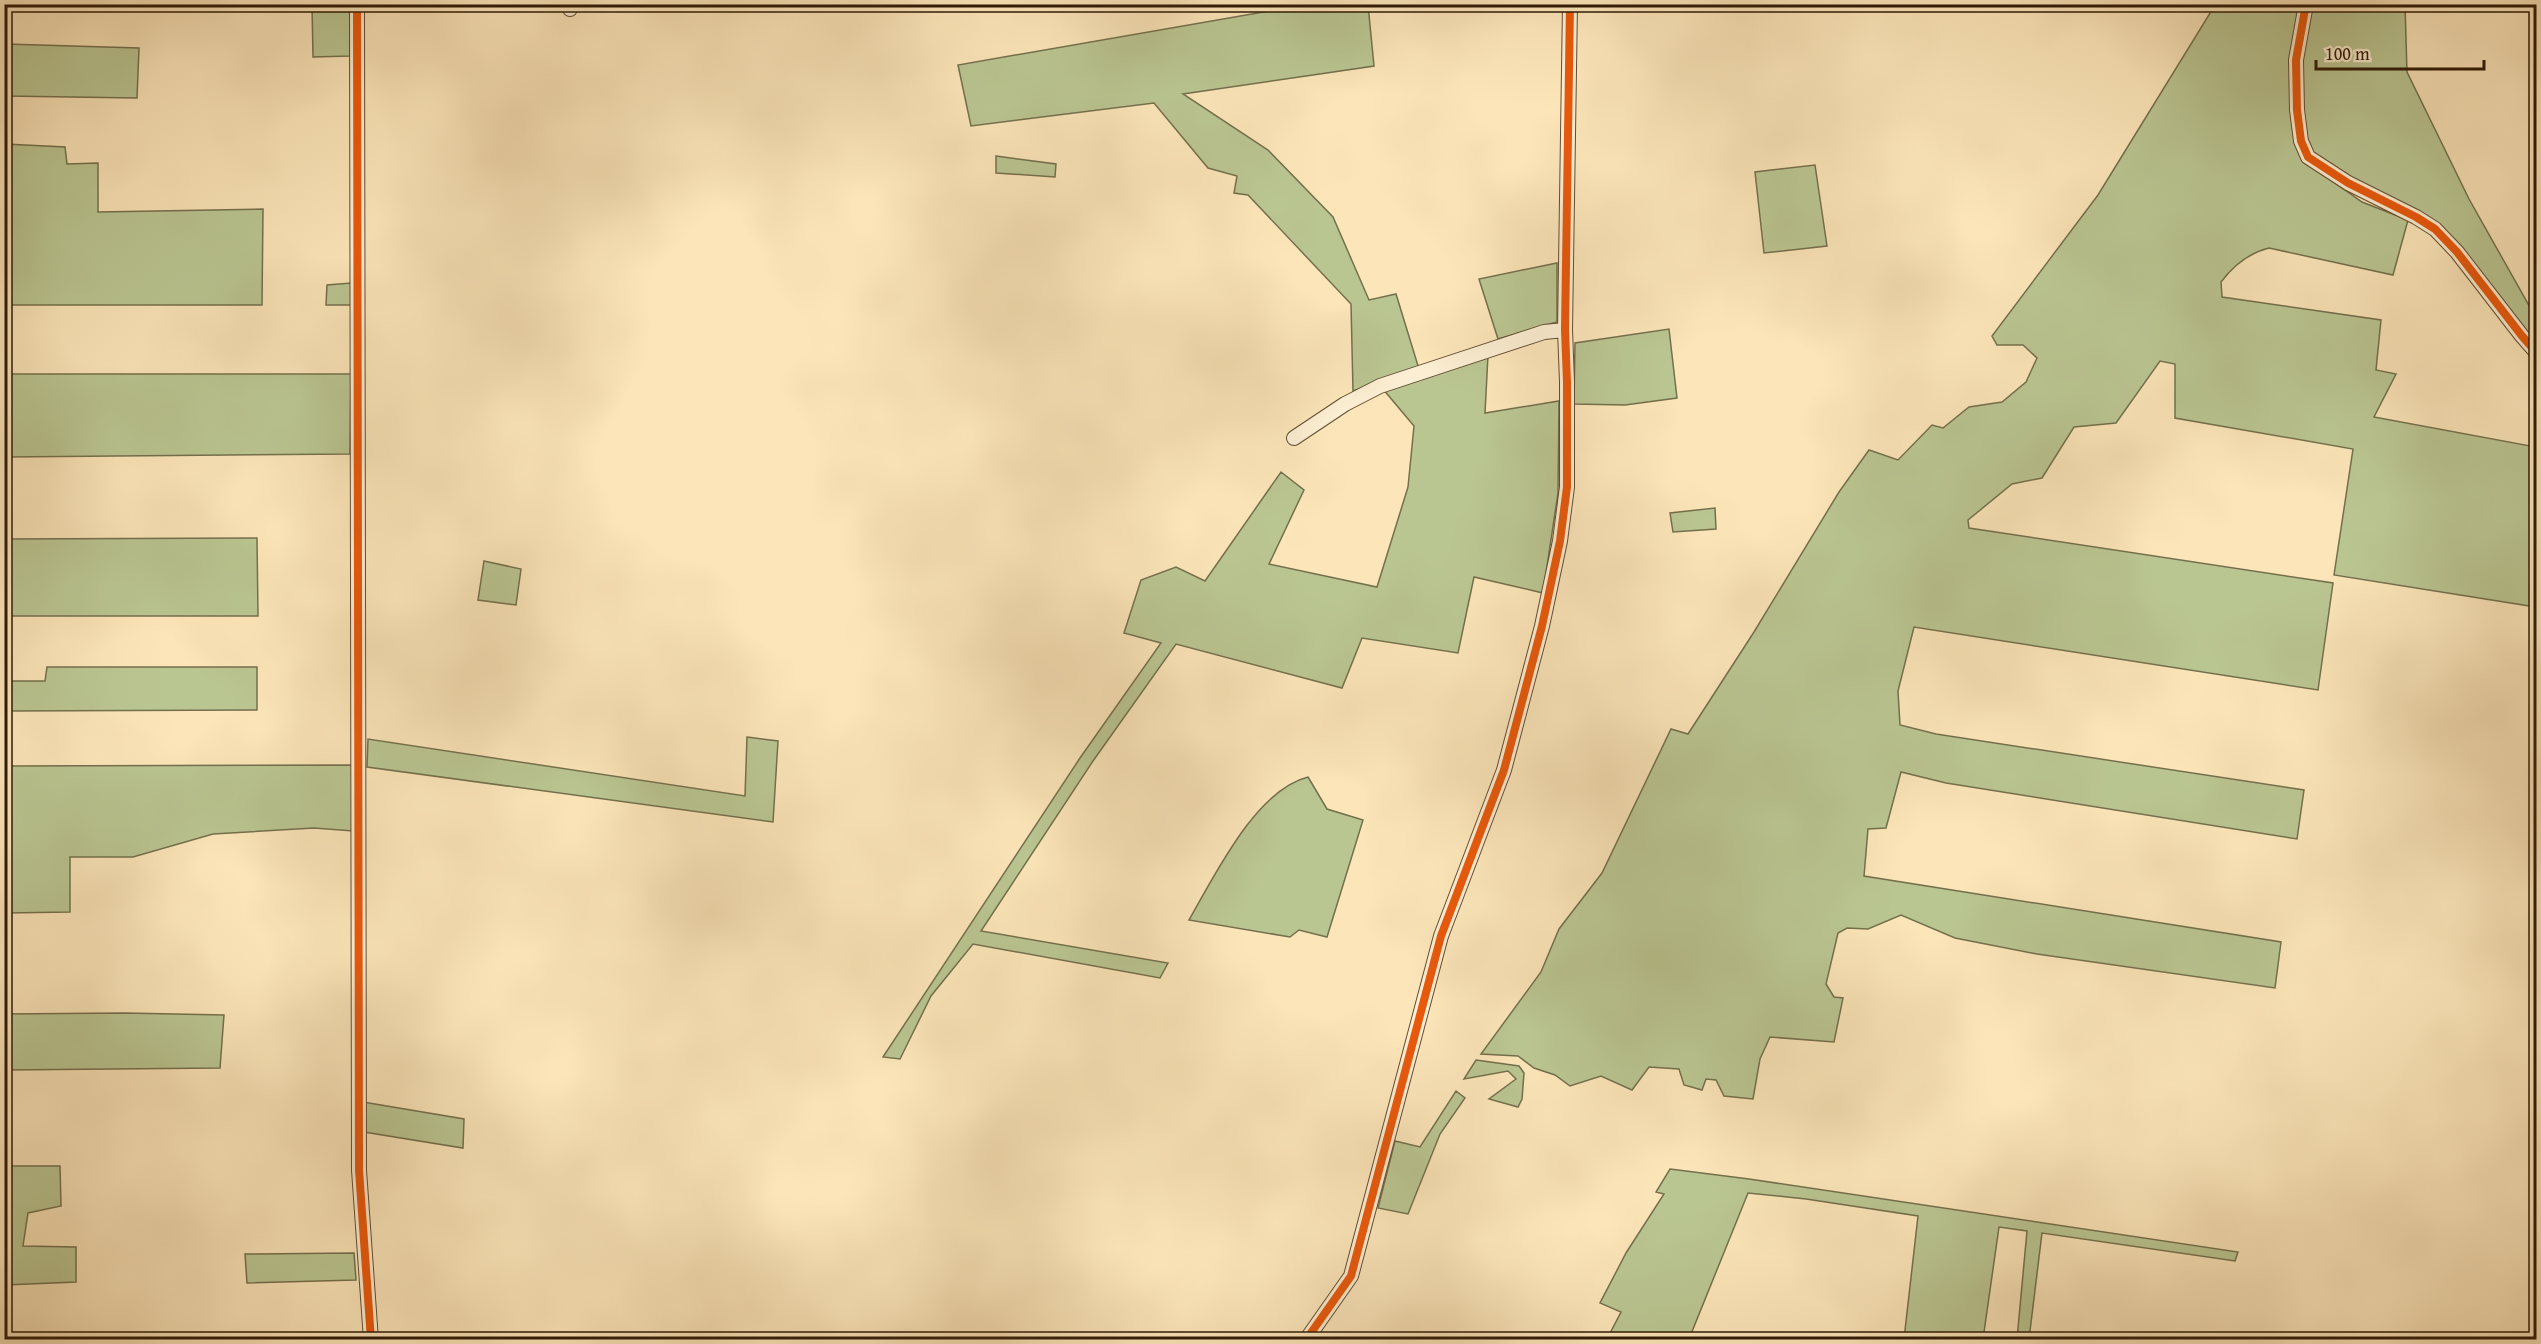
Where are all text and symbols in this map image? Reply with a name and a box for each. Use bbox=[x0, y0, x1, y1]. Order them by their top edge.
scale bar bbox=[2316, 33, 2484, 71]
text: 100 m bbox=[2325, 40, 2370, 67]

